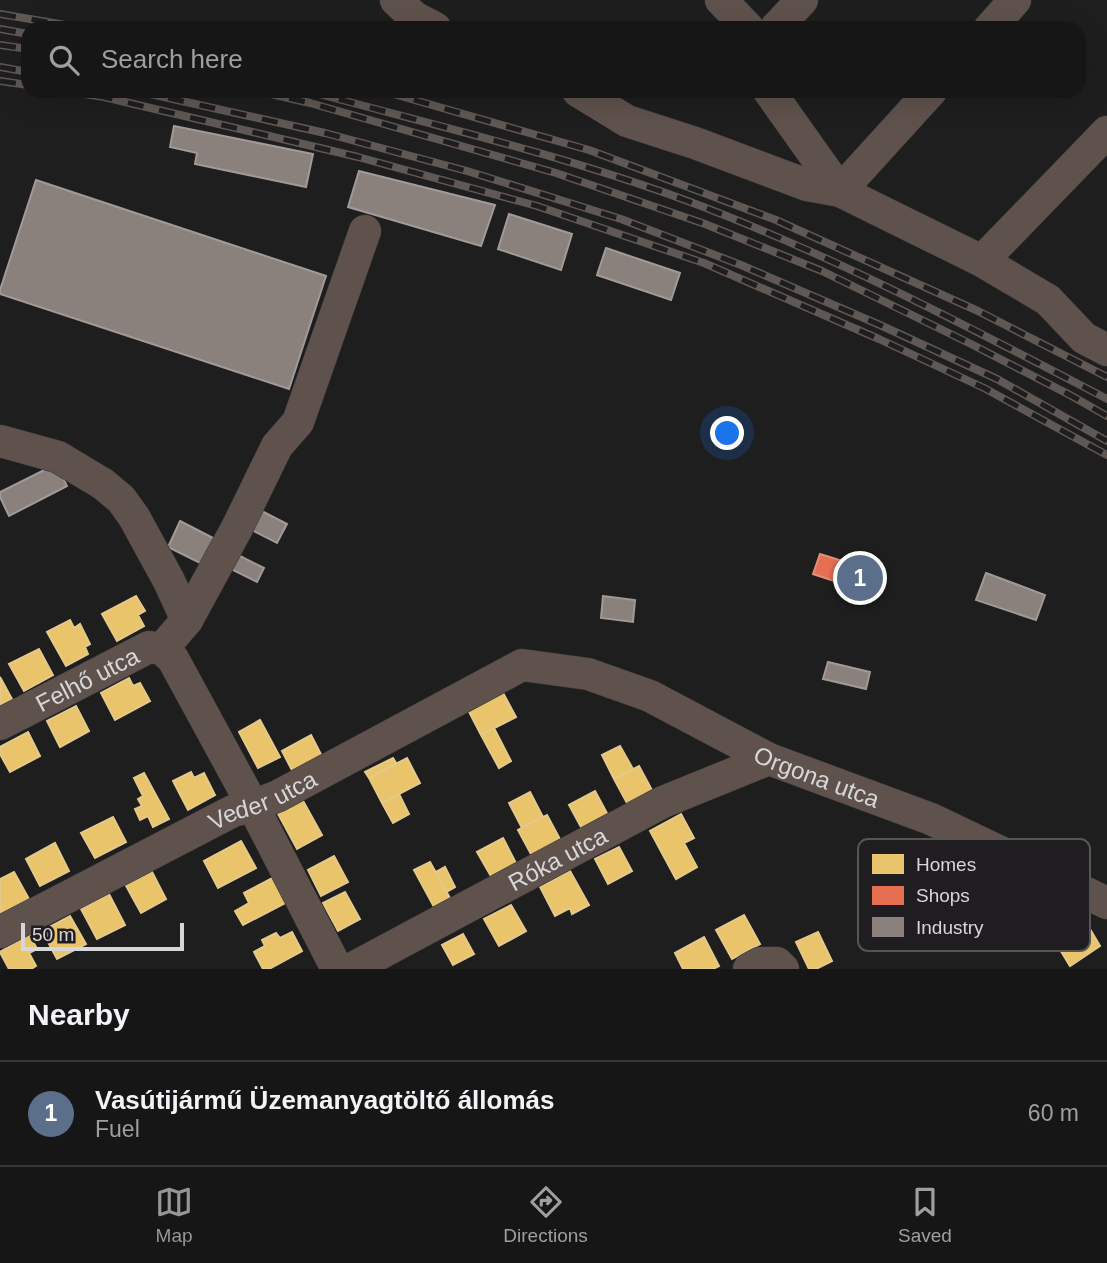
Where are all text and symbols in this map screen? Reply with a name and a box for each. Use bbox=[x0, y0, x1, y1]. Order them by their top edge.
search box bbox=[21, 21, 1086, 98]
icon: search bbox=[45, 41, 83, 79]
text: Search here bbox=[101, 44, 243, 74]
your location bbox=[710, 416, 744, 450]
pin: 1 bbox=[837, 552, 883, 604]
street label: Felhő utca bbox=[31, 641, 144, 717]
street label: Orgona utca bbox=[749, 740, 884, 813]
street label: Veder utca bbox=[204, 764, 321, 835]
street label: Róka utca bbox=[503, 821, 612, 896]
legend bbox=[858, 839, 1090, 951]
text: Homes bbox=[916, 854, 976, 875]
text: Shops bbox=[916, 885, 970, 906]
text: Industry bbox=[916, 917, 984, 938]
scale bar bbox=[21, 920, 184, 952]
text: 50 m bbox=[32, 924, 74, 945]
text: Nearby bbox=[28, 998, 130, 1031]
text: Vasútijármű Üzemanyagtöltő állomás bbox=[95, 1085, 554, 1115]
text: 1 bbox=[45, 1100, 57, 1126]
text: 60 m bbox=[1028, 1100, 1079, 1126]
text: Fuel bbox=[95, 1116, 140, 1142]
tab: Map bbox=[155, 1183, 193, 1247]
tab: Directions bbox=[503, 1183, 588, 1247]
tab: Saved bbox=[898, 1183, 952, 1247]

